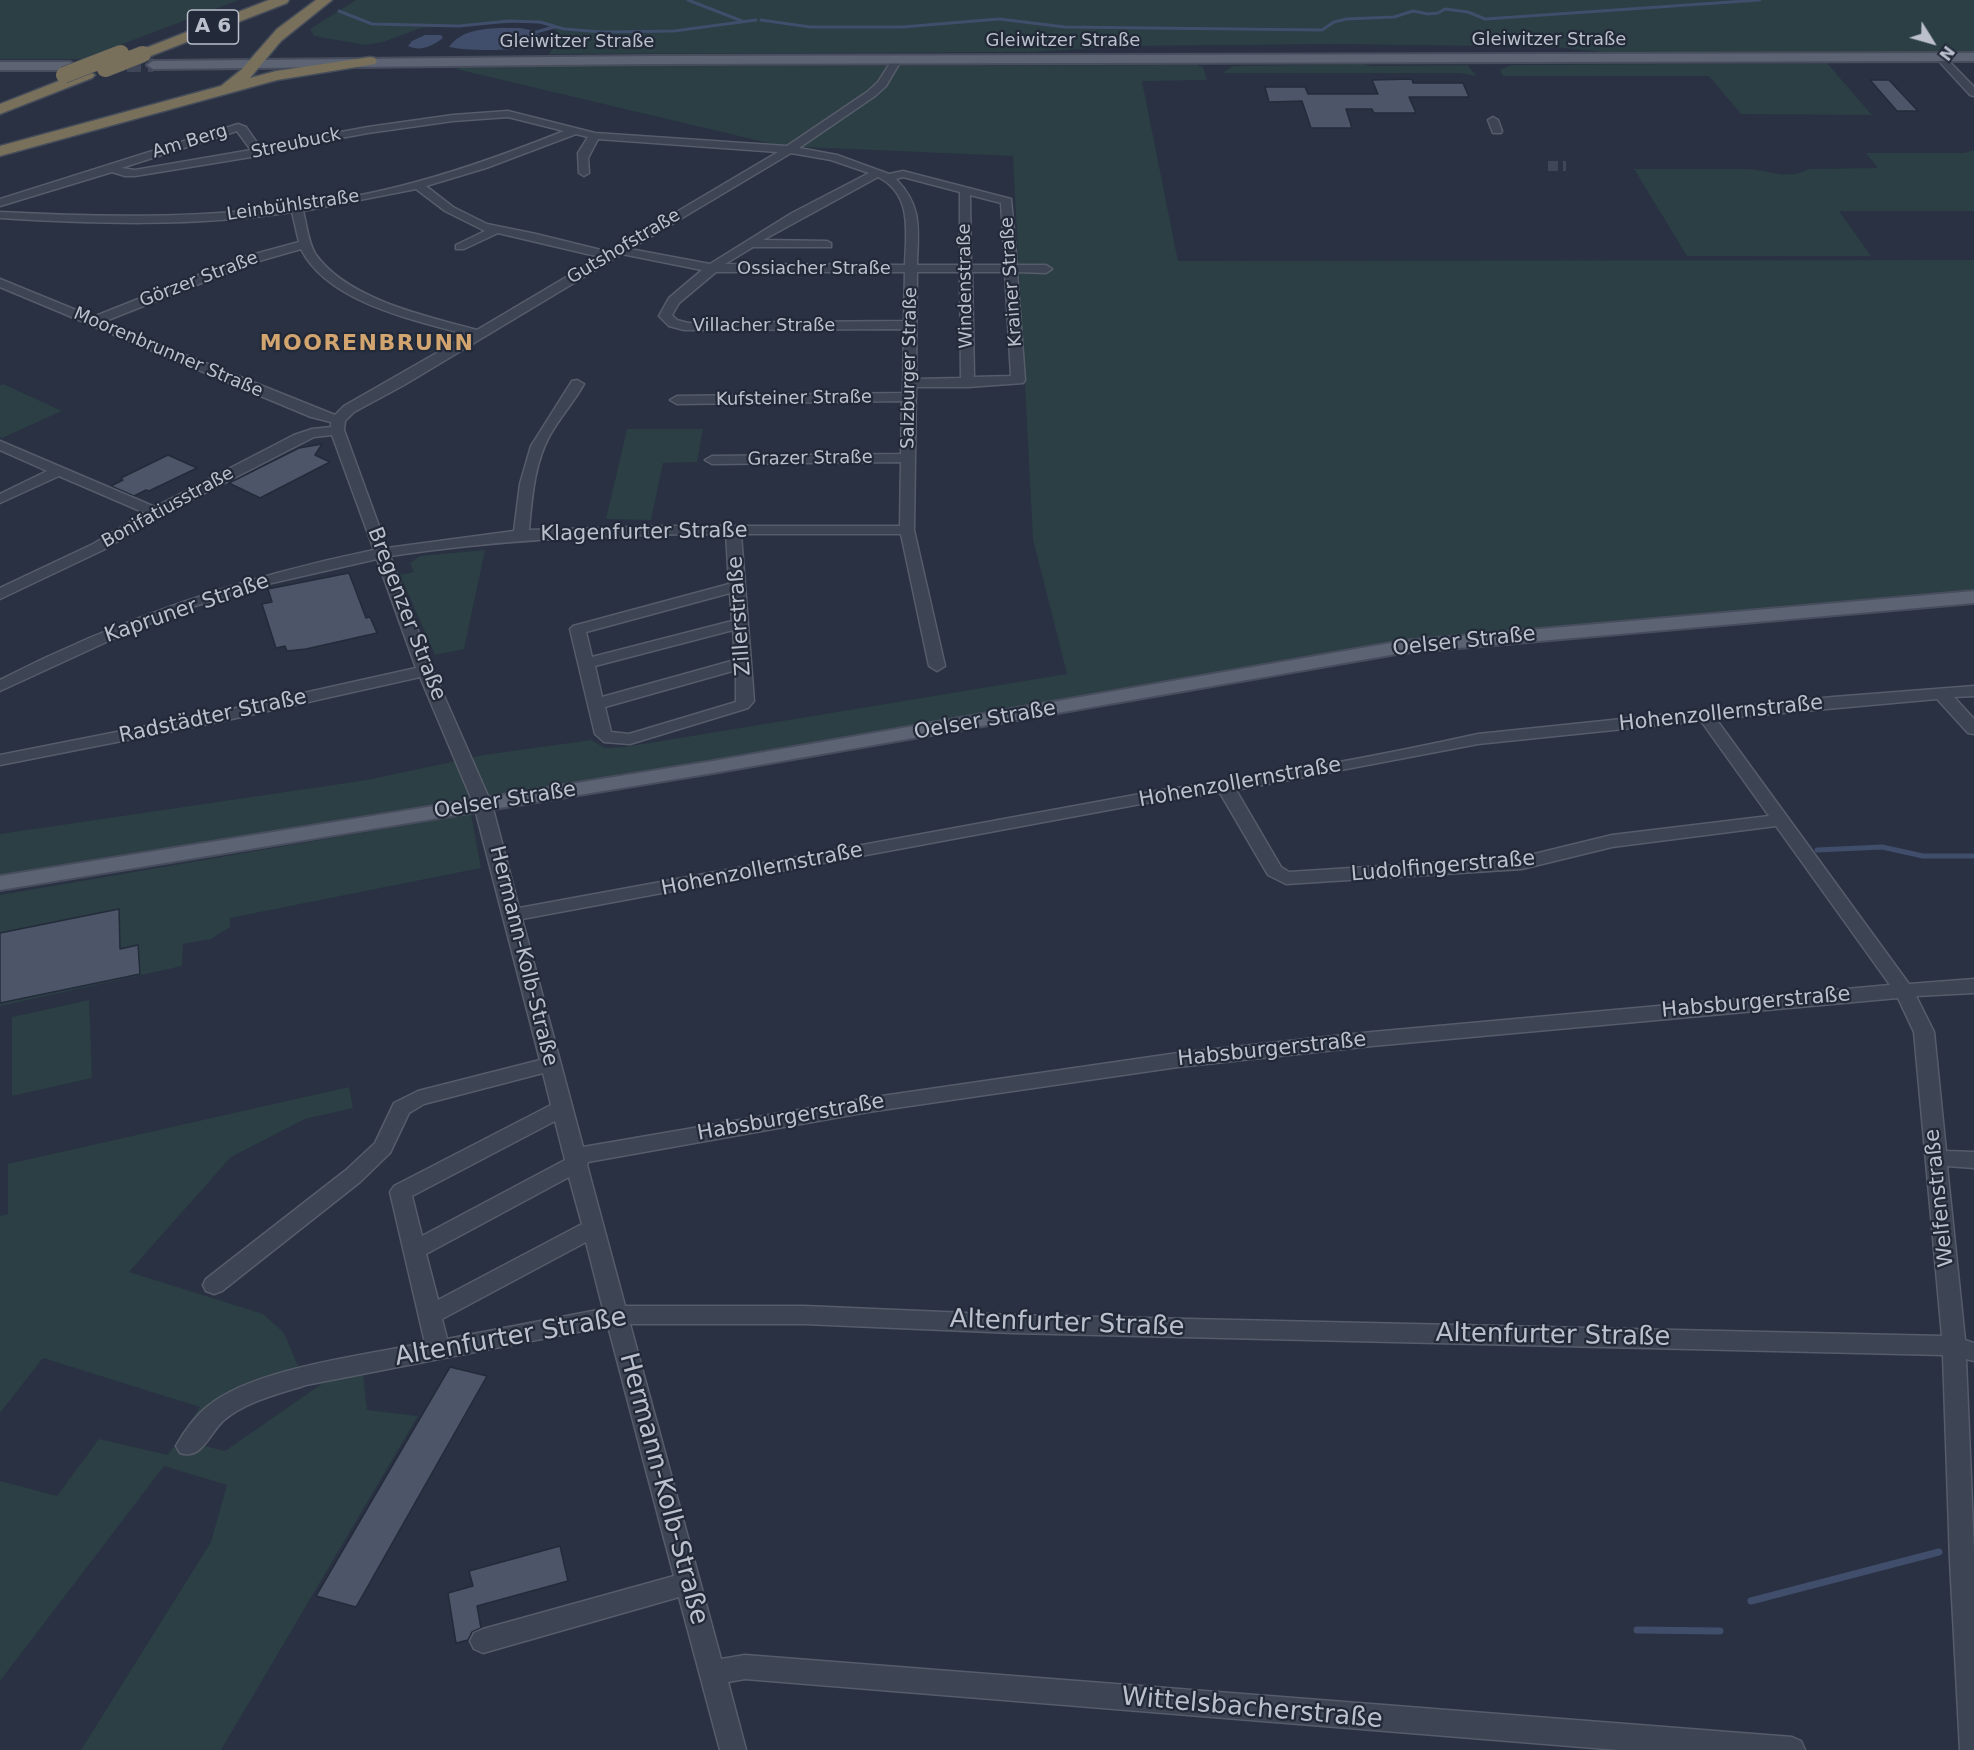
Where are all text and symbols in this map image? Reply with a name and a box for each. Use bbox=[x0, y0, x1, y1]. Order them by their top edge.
road number: A 6 bbox=[188, 10, 238, 44]
north arrow bbox=[1902, 12, 1962, 72]
street label: Gleiwitzer Straße bbox=[1472, 29, 1626, 51]
street label: Gleiwitzer Straße bbox=[986, 30, 1140, 52]
street label: Gleiwitzer Straße bbox=[500, 31, 654, 53]
text: N bbox=[1935, 42, 1958, 64]
street label: Am Berg bbox=[150, 120, 230, 164]
street label: Streubuck bbox=[249, 124, 343, 164]
street label: Leinbühlstraße bbox=[225, 186, 361, 226]
street label: Gutshofstraße bbox=[564, 205, 684, 289]
street label: Krainer Straße bbox=[997, 216, 1027, 348]
street label: Windenstraße bbox=[954, 223, 978, 349]
street label: Görzer Straße bbox=[137, 247, 261, 313]
street label: Ossiacher Straße bbox=[737, 258, 891, 280]
street label: Salzburger Straße bbox=[898, 287, 922, 449]
street label: Moorenbrunner Straße bbox=[70, 303, 266, 403]
street label: Villacher Straße bbox=[693, 315, 835, 337]
district label: MOORENBRUNN bbox=[260, 331, 474, 357]
street label: Kufsteiner Straße bbox=[716, 387, 872, 411]
street label: Grazer Straße bbox=[747, 447, 873, 471]
street label: Bonifatiusstraße bbox=[98, 463, 238, 553]
street label: Klagenfurter Straße bbox=[540, 519, 748, 547]
street label: Bregenzer Straße bbox=[361, 524, 451, 704]
street label: Zillerstraße bbox=[723, 555, 757, 677]
street label: Kapruner Straße bbox=[101, 569, 273, 649]
street label: Oelser Straße bbox=[1391, 622, 1537, 662]
street label: Radstädter Straße bbox=[117, 685, 309, 749]
street label: Hohenzollernstraße bbox=[1618, 691, 1824, 737]
street label: Oelser Straße bbox=[912, 696, 1058, 746]
street label: Hohenzollernstraße bbox=[1137, 753, 1343, 813]
street label: Oelser Straße bbox=[432, 777, 578, 825]
street label: Hohenzollernstraße bbox=[659, 838, 865, 902]
street label: Hermann-Kolb-Straße bbox=[483, 843, 563, 1069]
street label: Ludolfingerstraße bbox=[1350, 846, 1536, 888]
street label: Habsburgerstraße bbox=[1660, 982, 1852, 1024]
street label: Habsburgerstraße bbox=[1176, 1028, 1368, 1072]
street label: Habsburgerstraße bbox=[695, 1089, 887, 1147]
street label: Welfenstraße bbox=[1920, 1128, 1960, 1268]
street label: Altenfurter Straße bbox=[393, 1302, 629, 1374]
street label: Altenfurter Straße bbox=[949, 1304, 1185, 1344]
street label: Altenfurter Straße bbox=[1435, 1318, 1671, 1354]
street label: Hermann-Kolb-Straße bbox=[612, 1350, 714, 1628]
street label: Wittelsbacherstraße bbox=[1120, 1682, 1384, 1736]

